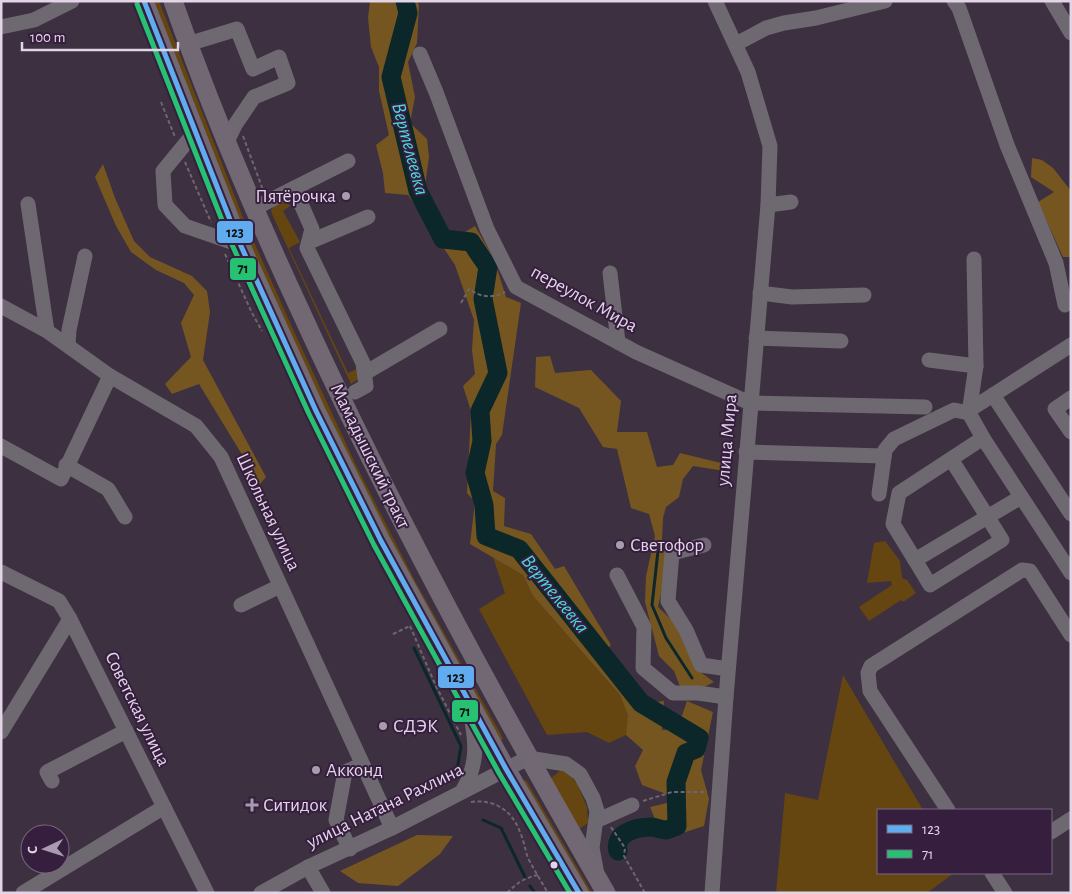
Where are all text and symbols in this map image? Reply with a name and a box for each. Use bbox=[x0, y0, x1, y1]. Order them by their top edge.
scale bar bbox=[22, 20, 179, 52]
text: 100 m bbox=[30, 30, 65, 45]
water label: Вертелеевка bbox=[388, 101, 432, 197]
place label: Пятёрочка bbox=[255, 187, 336, 206]
marker: Пятёрочка bbox=[340, 190, 352, 202]
line badge: 123 bbox=[216, 220, 254, 244]
text: 123 bbox=[226, 226, 244, 240]
line badge: 71 bbox=[229, 257, 257, 281]
text: 71 bbox=[237, 262, 249, 276]
street label: переулок Мира bbox=[528, 262, 641, 336]
street label: Мамадышский тракт bbox=[327, 381, 413, 532]
street label: улица Мира bbox=[713, 393, 741, 488]
street label: Школьная улица bbox=[232, 450, 304, 574]
place label: Светофор bbox=[630, 536, 704, 555]
marker: Светофор bbox=[614, 539, 626, 551]
water label: Вертелеевка bbox=[517, 551, 593, 637]
street label: Советская улица bbox=[101, 649, 173, 770]
line badge: 123 bbox=[437, 665, 475, 689]
text: 123 bbox=[447, 671, 465, 685]
line badge: 71 bbox=[451, 699, 479, 723]
text: 71 bbox=[459, 705, 471, 719]
place label: СДЭК bbox=[393, 717, 438, 736]
marker: СДЭК bbox=[377, 720, 389, 732]
street label: улица Натана Рахлина bbox=[303, 760, 466, 853]
place label: Акконд bbox=[326, 761, 383, 780]
marker: Акконд bbox=[310, 764, 322, 776]
place label: Ситидок bbox=[263, 796, 328, 815]
marker: Ситидок bbox=[245, 798, 259, 812]
legend bbox=[877, 809, 1052, 874]
text: 123 bbox=[922, 822, 940, 837]
north arrow bbox=[20, 824, 70, 874]
text: С bbox=[26, 845, 40, 854]
text: 71 bbox=[922, 847, 933, 862]
unlabelled marker bbox=[549, 860, 559, 870]

